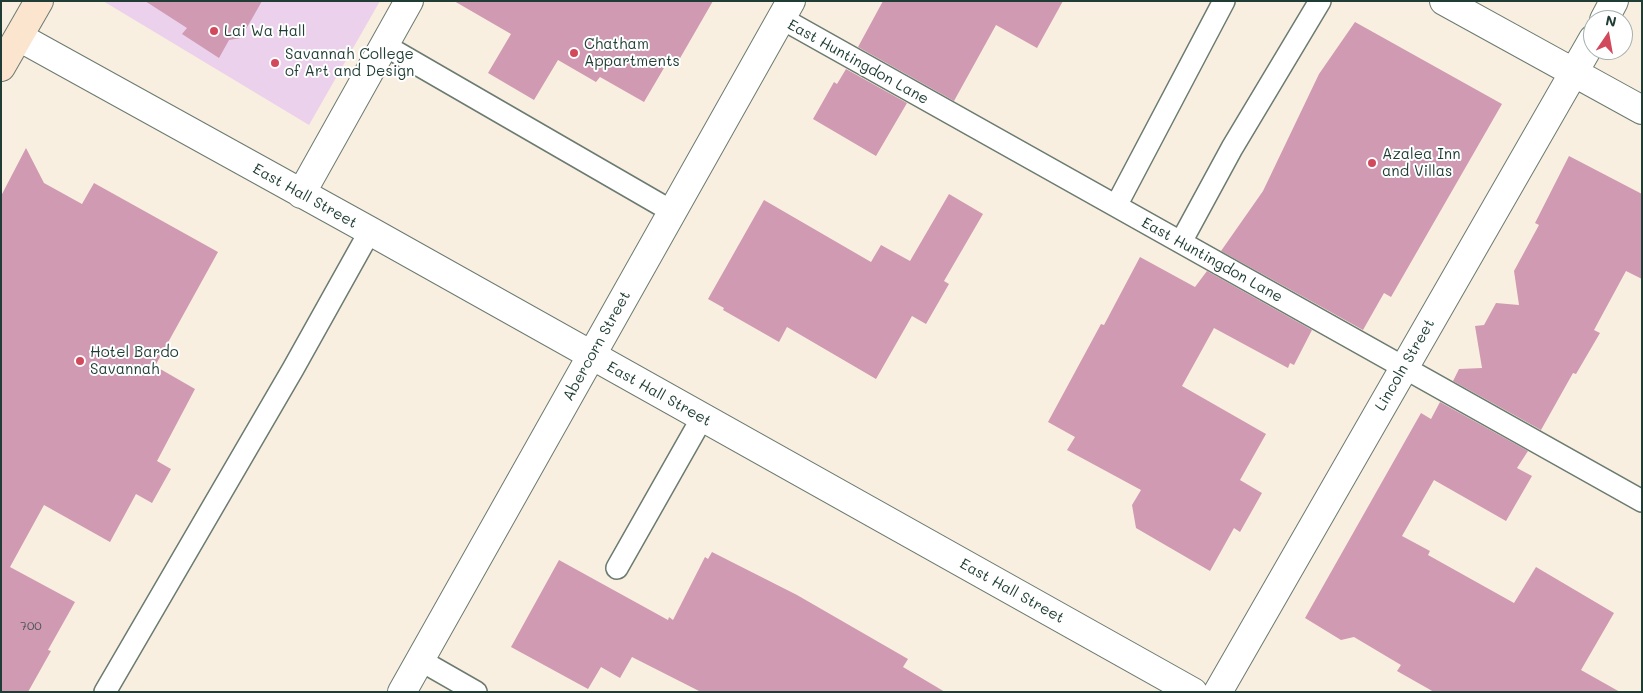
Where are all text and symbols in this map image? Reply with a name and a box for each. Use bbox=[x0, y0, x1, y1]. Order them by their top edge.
north arrow bbox=[1583, 10, 1633, 60]
text: N bbox=[1604, 10, 1618, 31]
street label: East Huntingdon Lane bbox=[784, 16, 932, 108]
place label: Lai Wa Hall bbox=[224, 22, 306, 40]
marker: Lai Wa Hall bbox=[208, 25, 220, 37]
place label: Chatham Appartments bbox=[584, 35, 680, 70]
place label: Savannah College of Art and Design bbox=[285, 45, 414, 80]
marker: Chatham Appartments bbox=[568, 47, 580, 59]
marker: Savannah College of Art and Design bbox=[269, 57, 281, 69]
place label: Azalea Inn and Villas bbox=[1382, 145, 1460, 180]
marker: Azalea Inn and Villas bbox=[1366, 157, 1378, 169]
street label: East Hall Street bbox=[250, 160, 360, 232]
street label: East Huntingdon Lane bbox=[1138, 214, 1286, 306]
street label: Abercorn Street bbox=[559, 288, 635, 404]
street label: Lincoln Street bbox=[1371, 316, 1439, 414]
place label: Hotel Bardo Savannah bbox=[90, 343, 179, 378]
marker: Hotel Bardo Savannah bbox=[74, 355, 86, 367]
street label: East Hall Street bbox=[604, 358, 714, 430]
street label: East Hall Street bbox=[957, 555, 1067, 627]
house number: 700 bbox=[20, 619, 42, 633]

